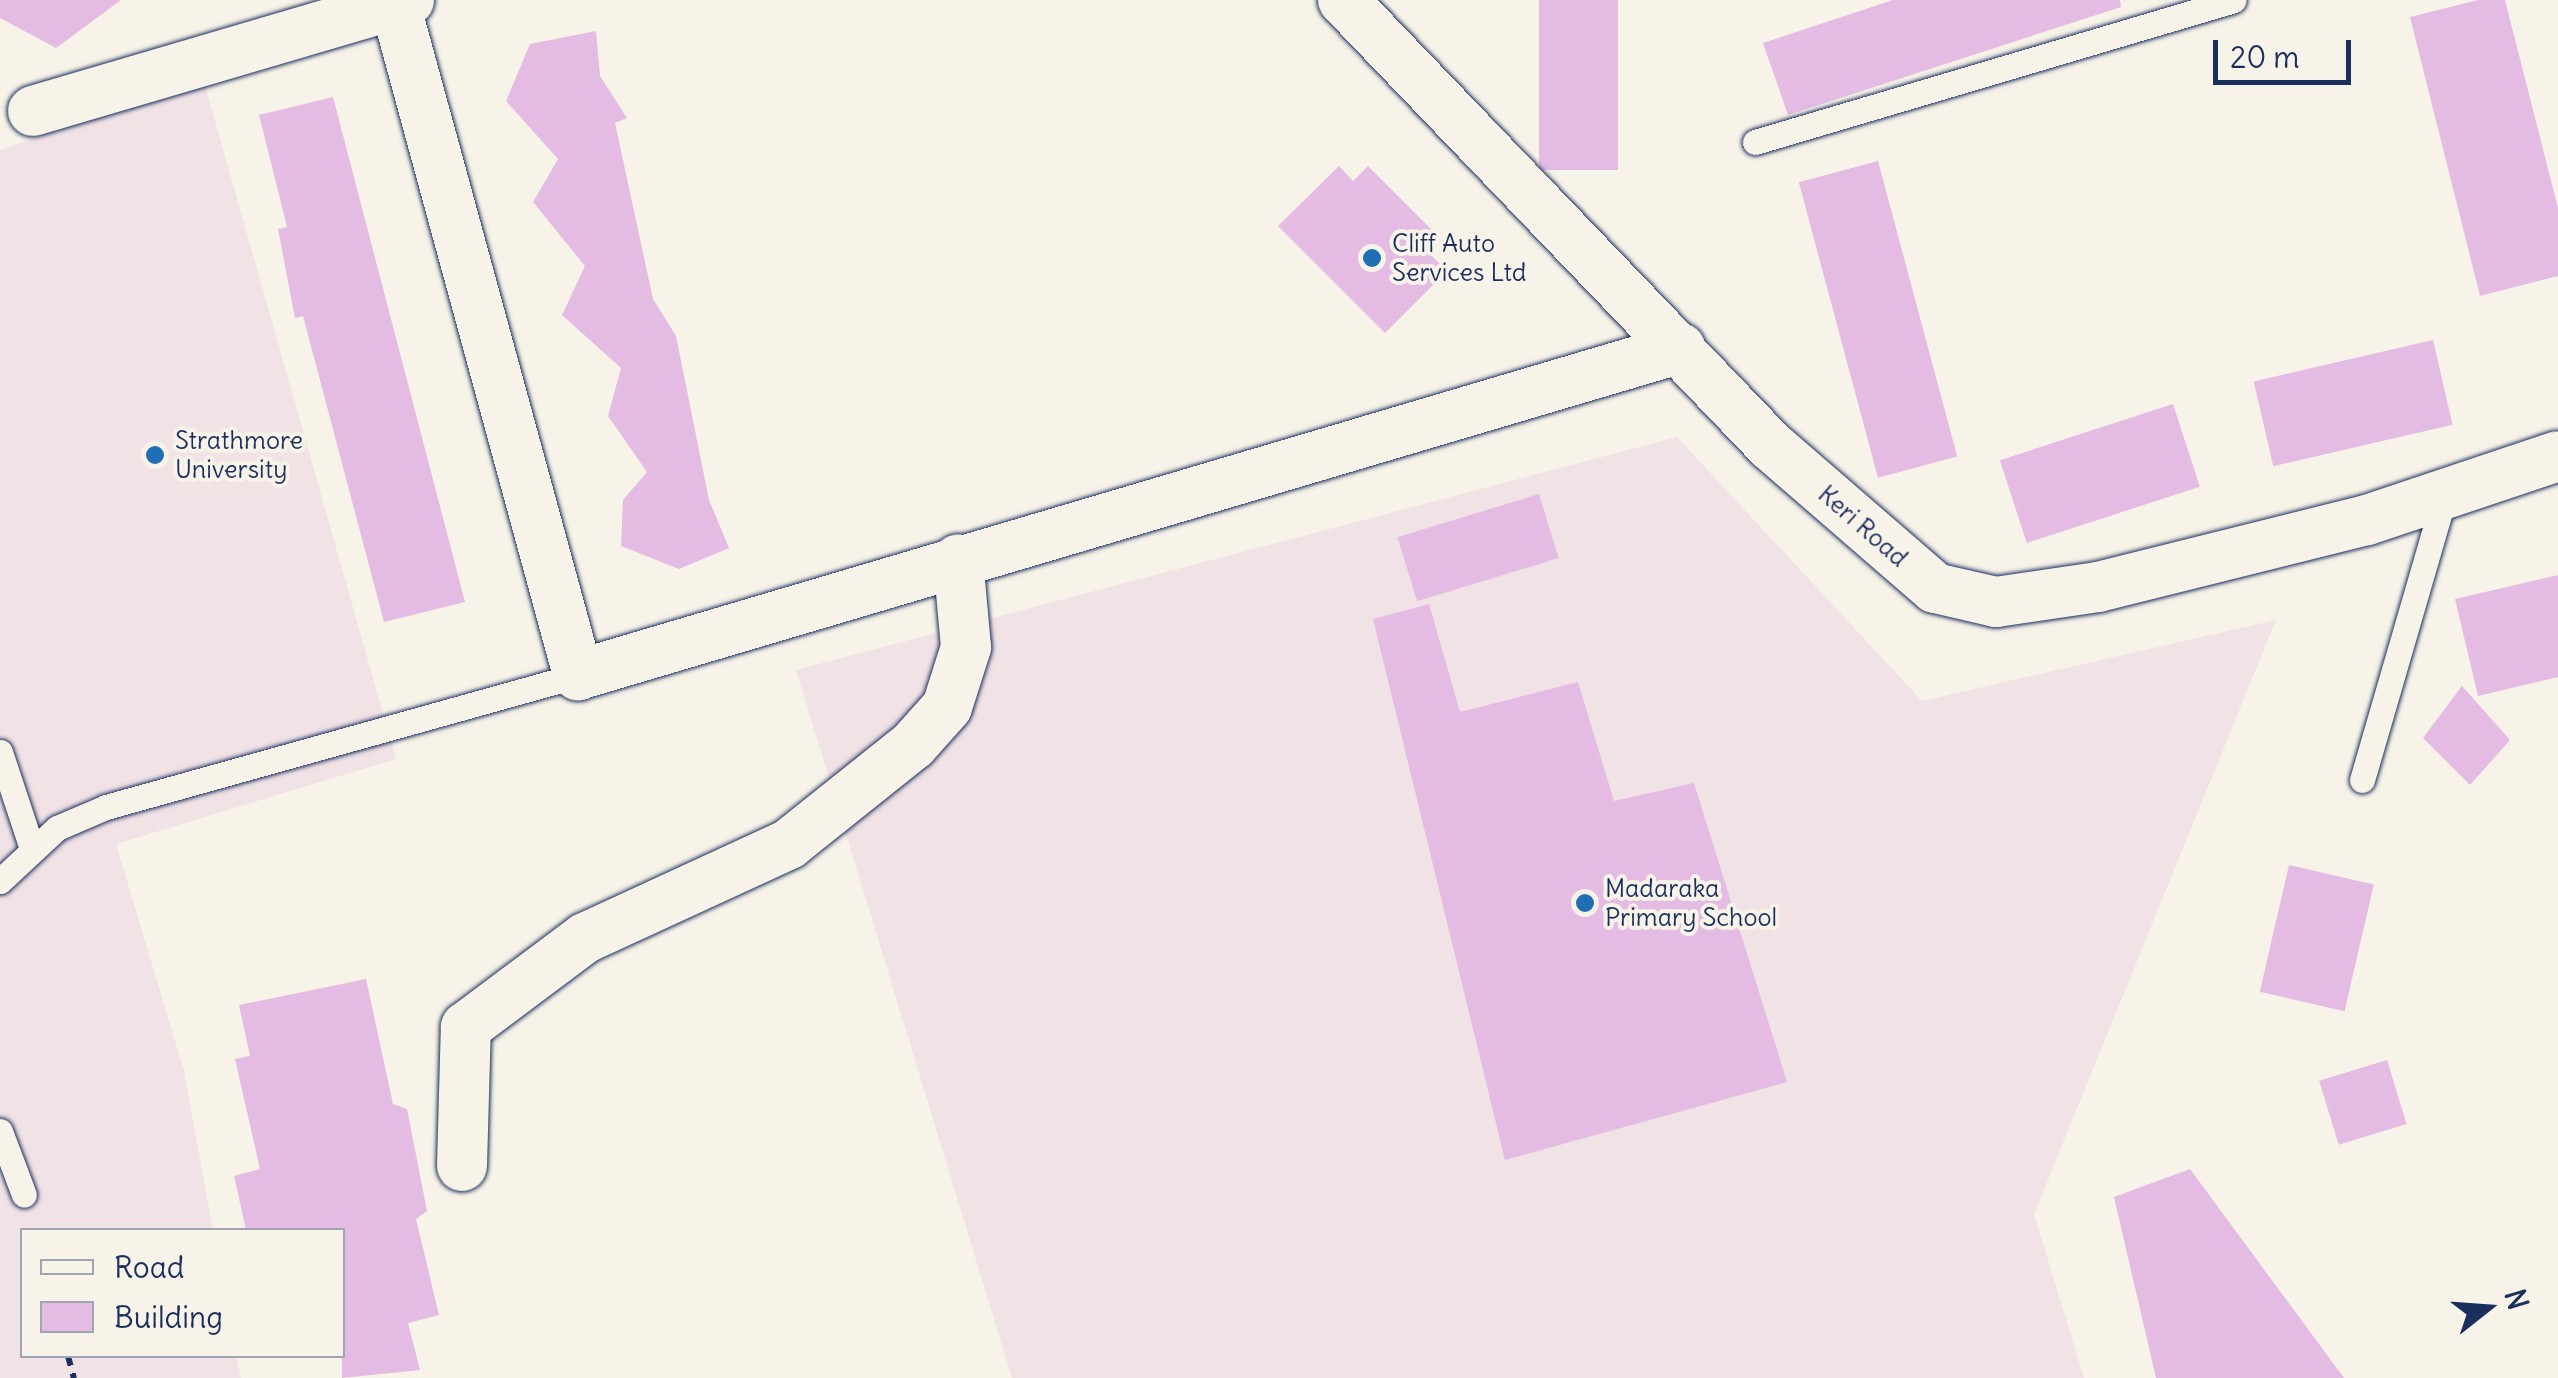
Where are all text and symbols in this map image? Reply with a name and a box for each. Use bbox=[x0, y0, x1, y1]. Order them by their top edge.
scale bar bbox=[2218, 20, 2356, 82]
text: 20 m bbox=[2230, 38, 2300, 76]
place label: Cliff Auto Services Ltd bbox=[1392, 229, 1527, 288]
marker: Cliff Auto Services Ltd bbox=[1361, 247, 1383, 269]
place label: Strathmore University bbox=[175, 426, 303, 485]
marker: Strathmore University bbox=[144, 444, 166, 466]
street label: Keri Road bbox=[1812, 479, 1914, 573]
place label: Madaraka Primary School bbox=[1605, 874, 1777, 933]
marker: Madaraka Primary School bbox=[1574, 892, 1596, 914]
legend bbox=[20, 1228, 345, 1358]
text: Road bbox=[114, 1248, 184, 1286]
north arrow bbox=[2438, 1258, 2538, 1358]
text: N bbox=[2497, 1285, 2537, 1314]
text: Building bbox=[114, 1298, 223, 1336]

